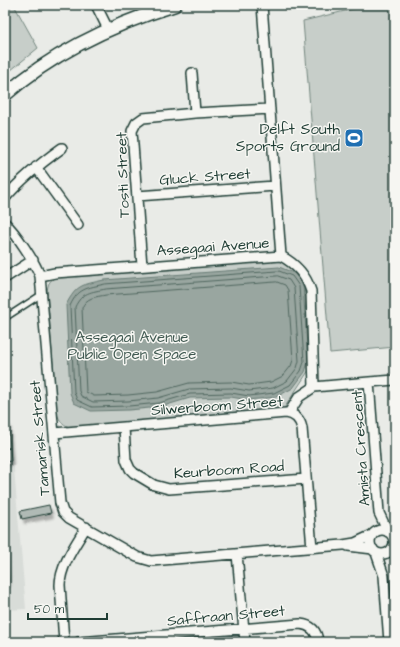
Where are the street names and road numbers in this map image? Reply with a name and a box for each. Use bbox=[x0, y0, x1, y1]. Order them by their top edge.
street label: Tosti Street bbox=[111, 132, 135, 218]
street label: Gluck Street bbox=[159, 163, 251, 191]
street label: Assegaai Avenue bbox=[156, 233, 270, 262]
street label: Tamarisk Street bbox=[24, 379, 56, 497]
street label: Amista Crescent bbox=[346, 389, 376, 507]
street label: Silwerboom Street bbox=[150, 391, 284, 421]
street label: Keurboom Road bbox=[173, 456, 285, 484]
street label: Saffraan Street bbox=[166, 600, 286, 632]

